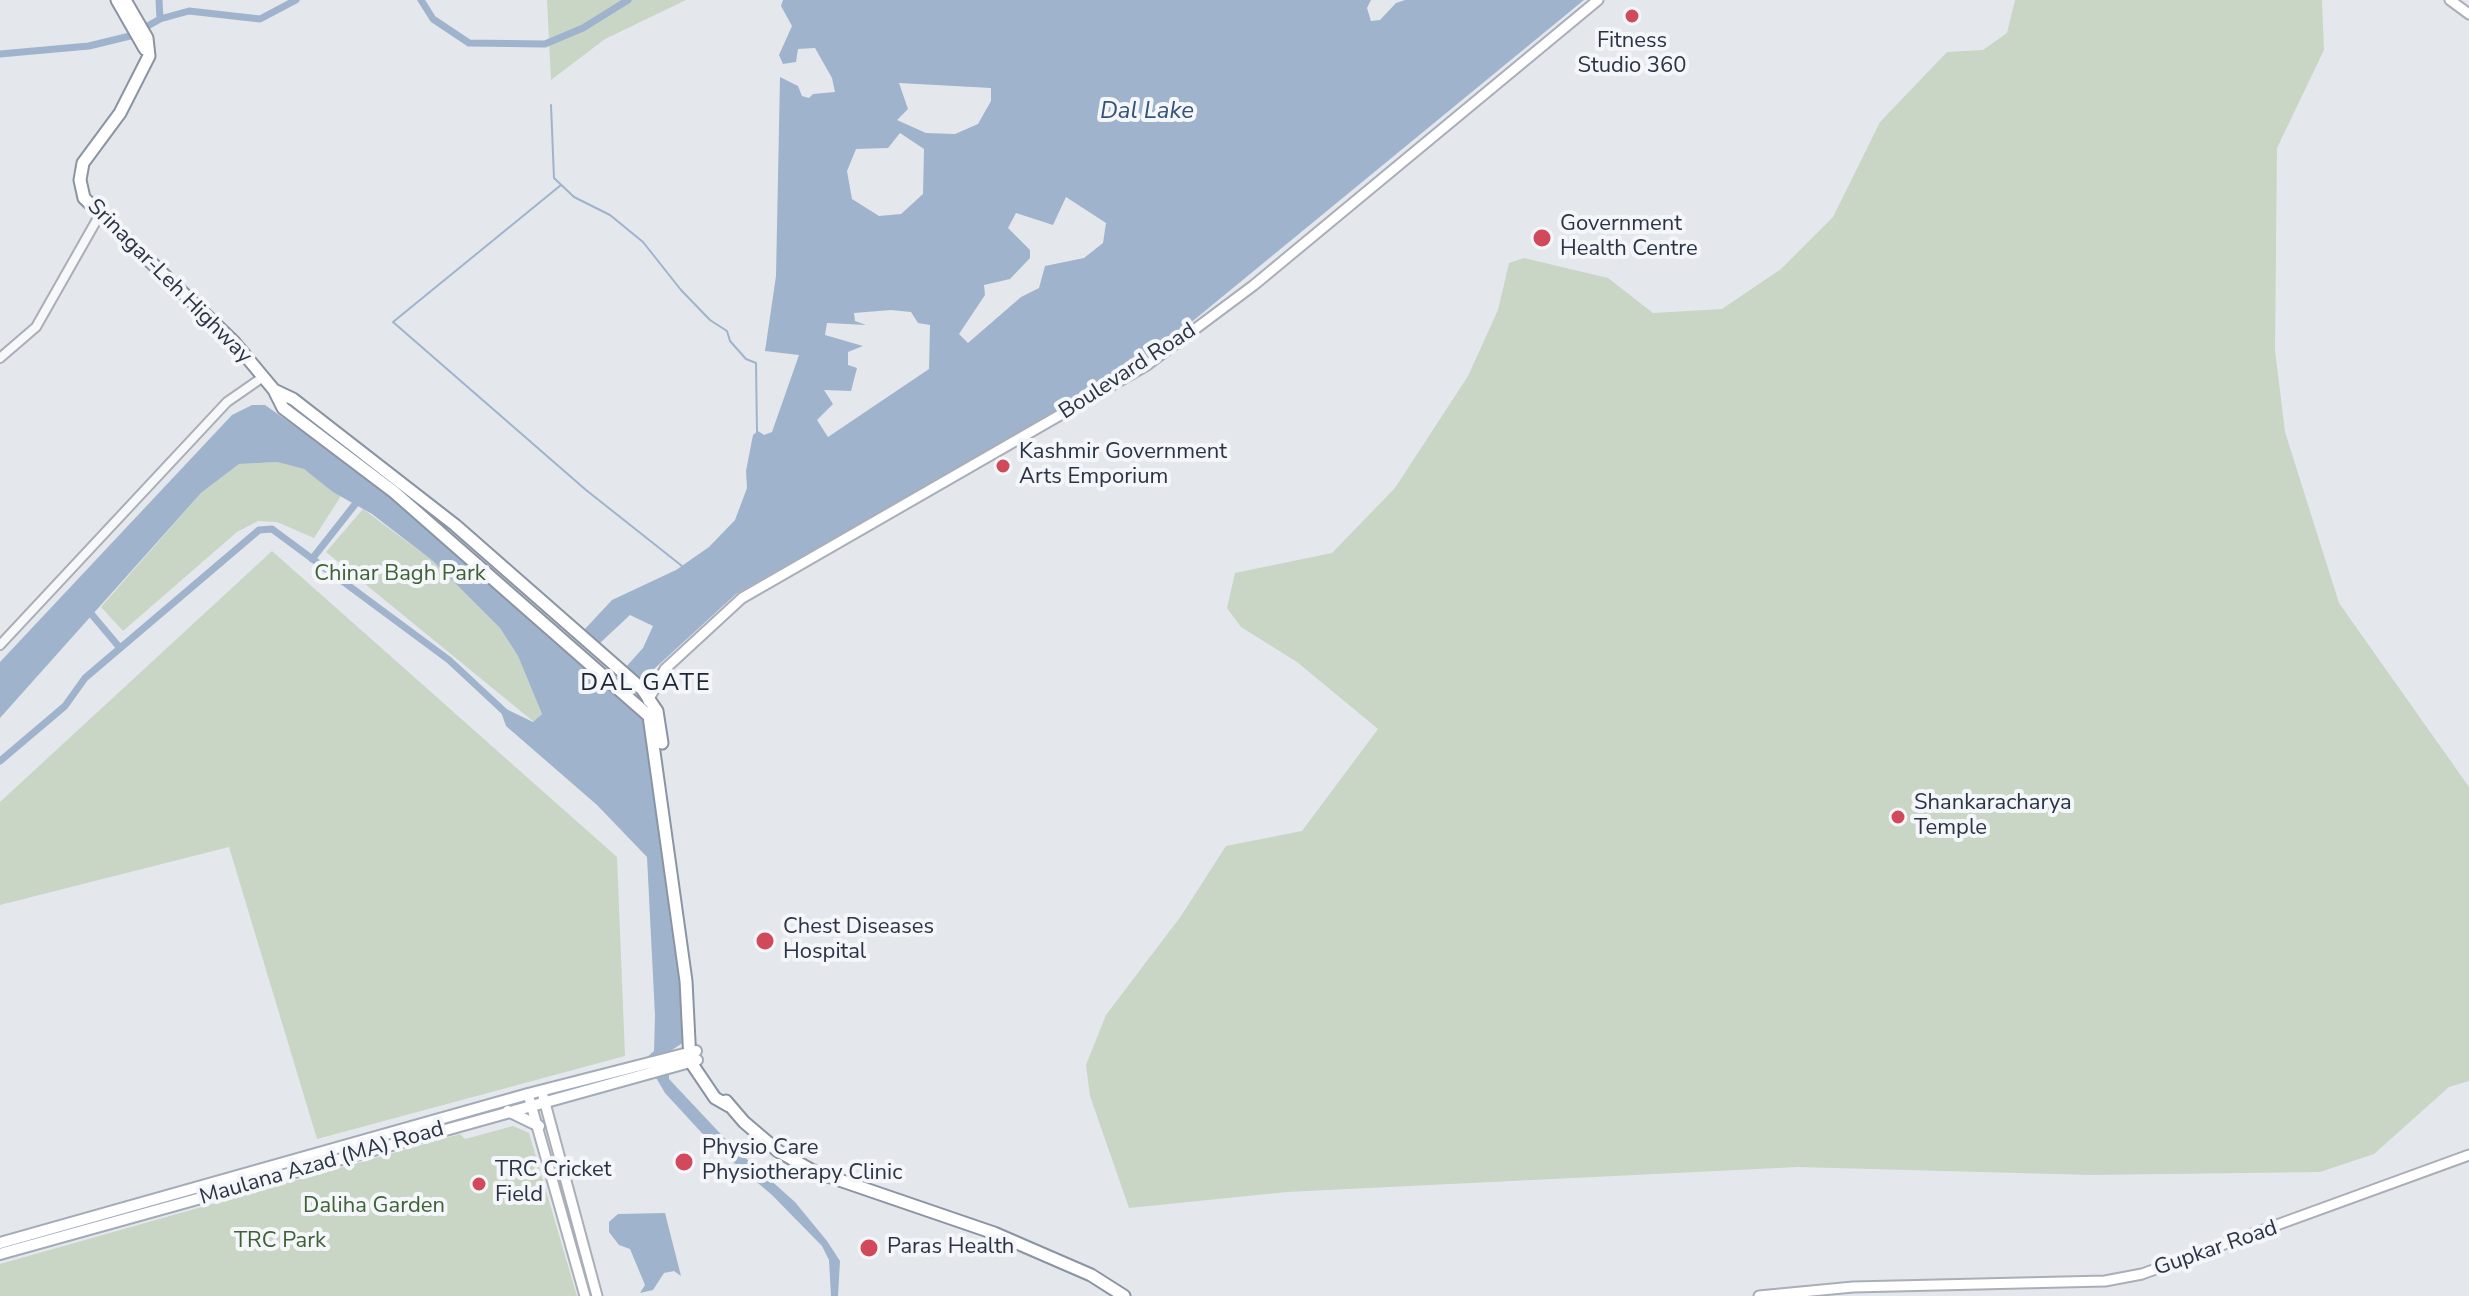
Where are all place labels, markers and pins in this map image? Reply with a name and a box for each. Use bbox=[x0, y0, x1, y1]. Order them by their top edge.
marker: Fitness Studio 360 bbox=[1623, 7, 1641, 25]
place label: Fitness Studio 360 bbox=[1578, 29, 1686, 80]
place label: Government Health Centre bbox=[1560, 212, 1698, 264]
marker: Government Health Centre bbox=[1531, 227, 1553, 249]
place label: Kashmir Government Arts Emporium bbox=[1019, 440, 1227, 492]
marker: Kashmir Government Arts Emporium bbox=[994, 457, 1012, 475]
place label: Shankaracharya Temple bbox=[1914, 791, 2072, 842]
marker: Shankaracharya Temple bbox=[1889, 808, 1907, 826]
place label: Chest Diseases Hospital bbox=[783, 915, 934, 966]
marker: Chest Diseases Hospital bbox=[754, 930, 776, 952]
place label: Physio Care Physiotherapy Clinic bbox=[702, 1136, 902, 1188]
marker: Physio Care Physiotherapy Clinic bbox=[673, 1151, 695, 1173]
place label: TRC Cricket Field bbox=[495, 1158, 611, 1210]
marker: TRC Cricket Field bbox=[470, 1175, 488, 1193]
place label: Paras Health bbox=[887, 1235, 1014, 1261]
marker: Paras Health bbox=[858, 1237, 880, 1259]

